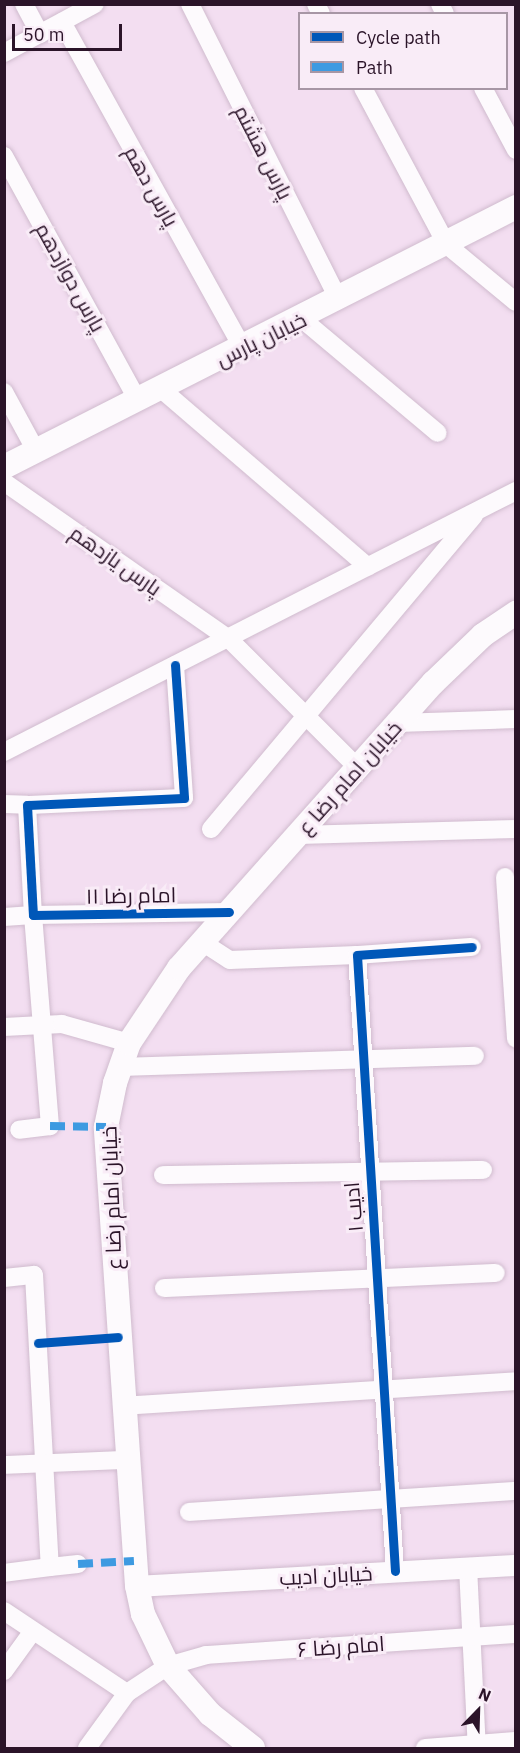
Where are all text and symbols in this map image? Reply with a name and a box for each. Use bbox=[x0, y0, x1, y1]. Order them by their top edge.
scale bar bbox=[15, 12, 124, 50]
legend bbox=[298, 12, 508, 90]
text: 50 m bbox=[23, 23, 65, 46]
text: Cycle path bbox=[356, 26, 441, 49]
text: Path bbox=[356, 56, 393, 79]
street label: پارس‌‌ هشتم bbox=[230, 101, 298, 203]
street label: پارس‌‌ دهم bbox=[120, 141, 184, 231]
street label: پارس‌‌ دوازدهم bbox=[31, 218, 111, 336]
street label: خیابان پارس bbox=[212, 306, 310, 372]
street label: پارس‌‌ یازدهم bbox=[65, 519, 167, 601]
street label: خیابان امام رضا ع bbox=[292, 715, 406, 839]
street label: امام رضا ۱۱ bbox=[86, 882, 176, 908]
street label: خیابان امام رضا ع bbox=[96, 1126, 126, 1270]
street label: ادیب ۱ bbox=[338, 1181, 368, 1233]
street label: خیابان ادیب bbox=[279, 1560, 373, 1590]
street label: امام رضا ۶ bbox=[297, 1630, 385, 1662]
north arrow bbox=[448, 1681, 508, 1741]
text: N bbox=[476, 1683, 494, 1706]

